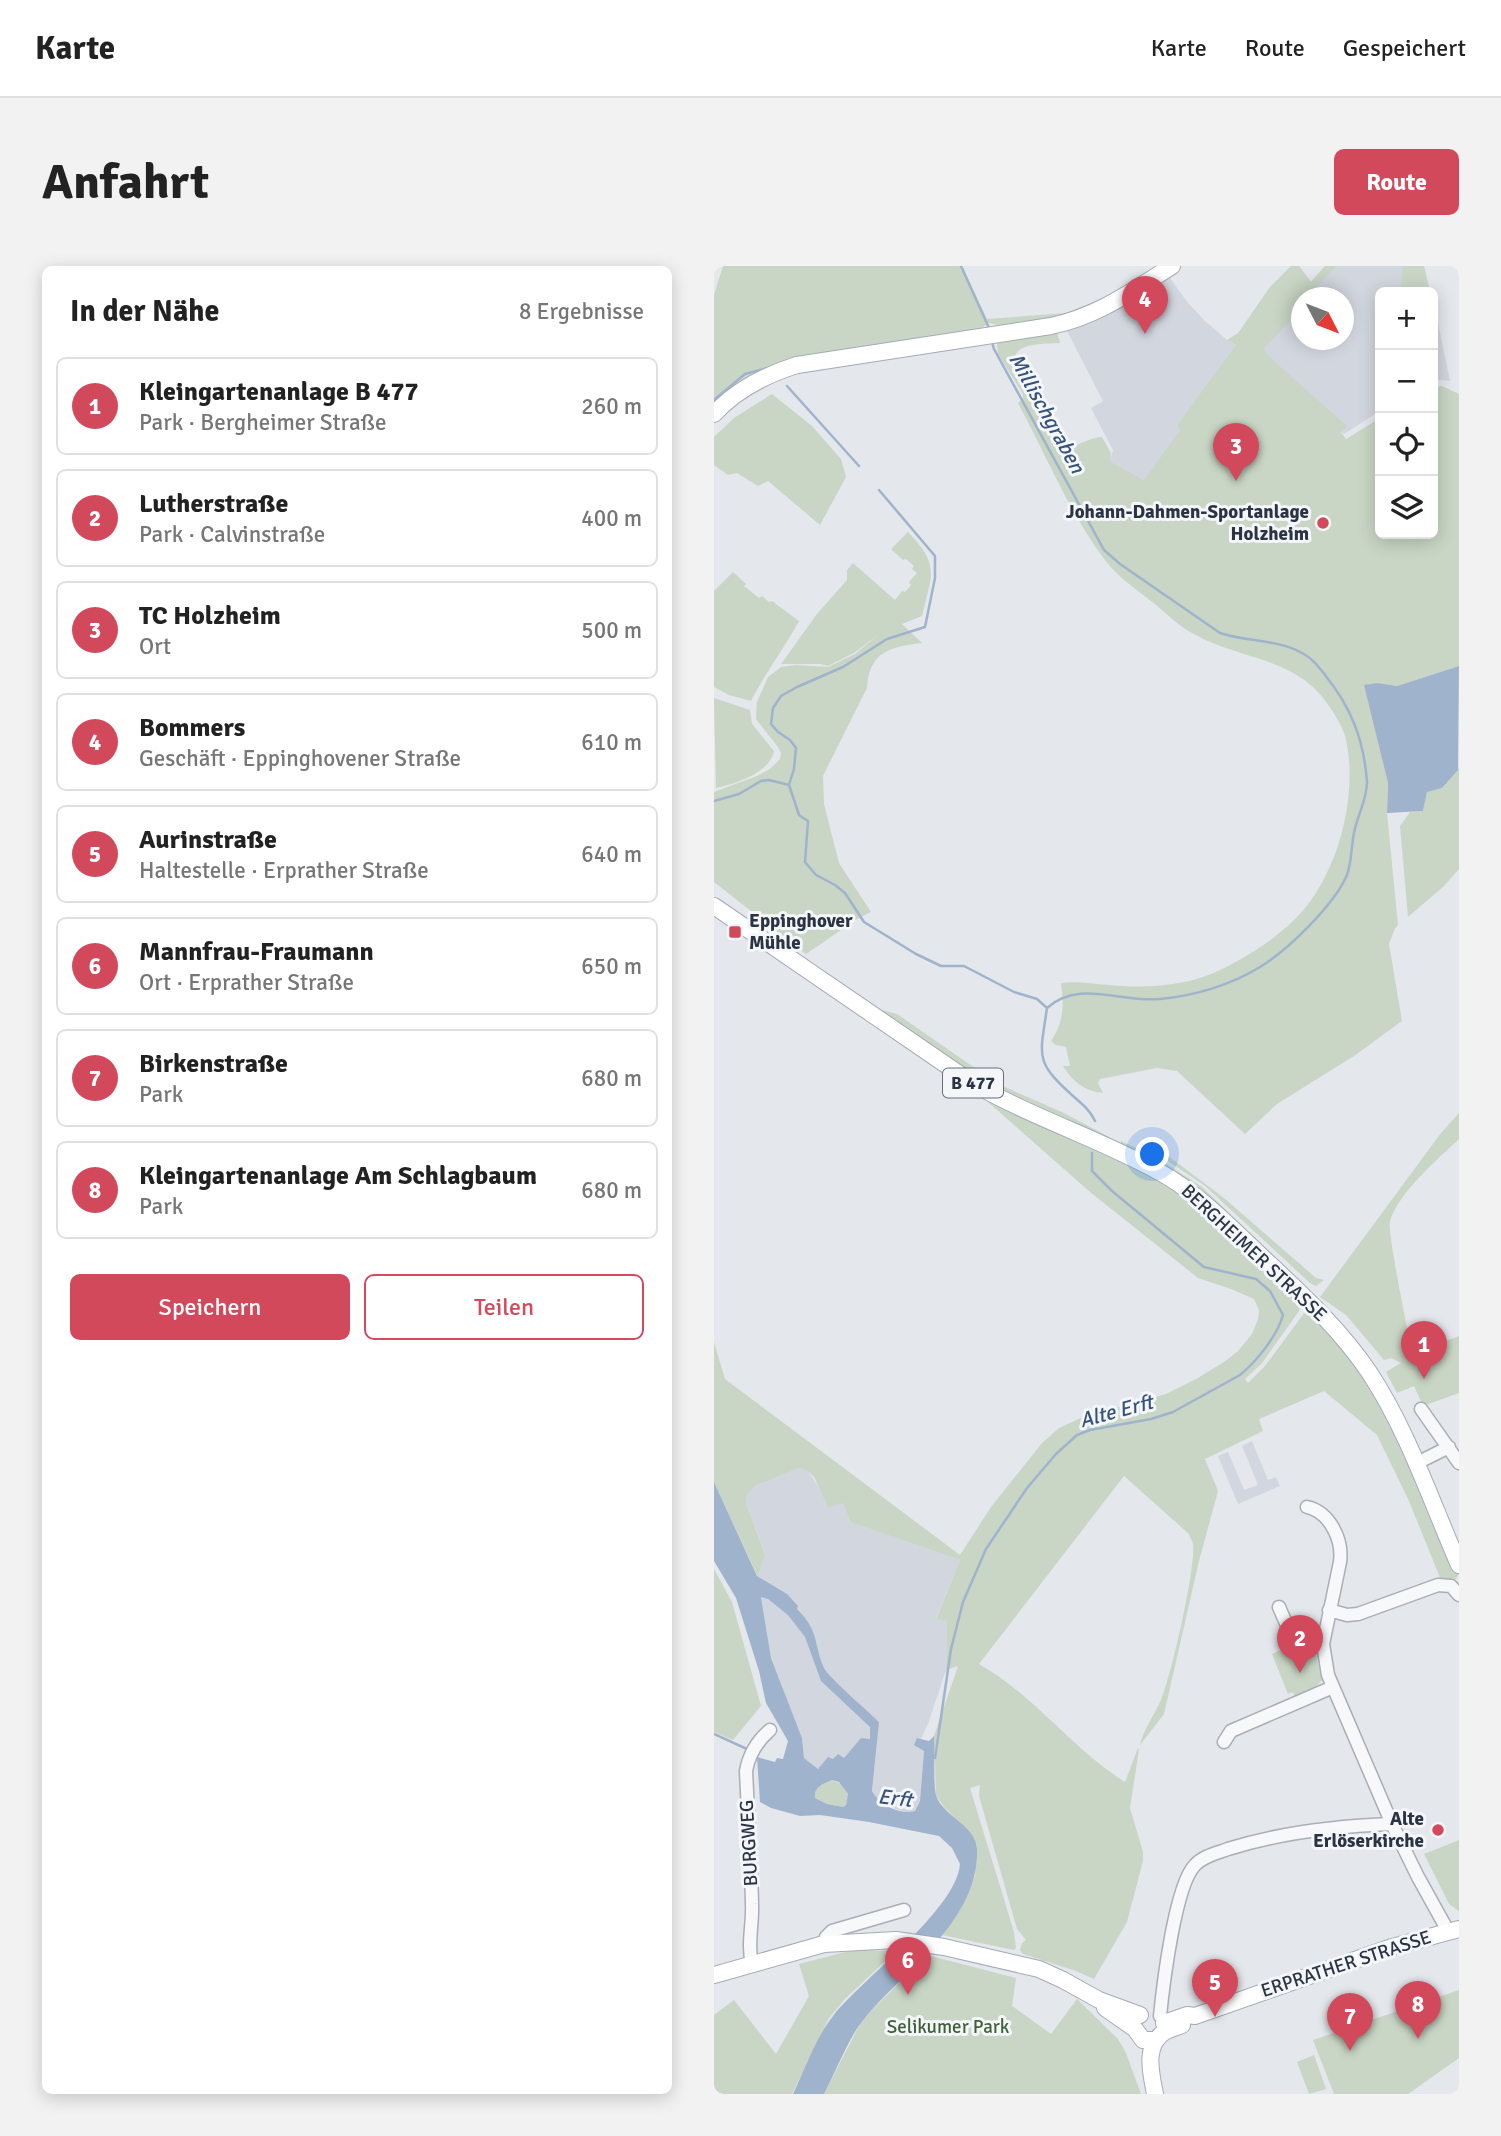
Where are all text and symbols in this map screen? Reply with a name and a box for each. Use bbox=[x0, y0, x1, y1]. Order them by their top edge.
text: Karte bbox=[35, 28, 115, 69]
text: Karte bbox=[1151, 33, 1207, 63]
text: Route bbox=[1245, 33, 1305, 63]
text: Gespeichert bbox=[1343, 33, 1466, 63]
button: Route bbox=[1334, 149, 1459, 215]
text: Anfahrt bbox=[42, 152, 209, 212]
pin: 4 bbox=[1122, 276, 1168, 334]
north arrow bbox=[1291, 287, 1354, 350]
map controls bbox=[1375, 287, 1438, 539]
button: + bbox=[1375, 287, 1438, 350]
text: In der Nähe bbox=[70, 293, 219, 330]
text: 8 Ergebnisse bbox=[519, 297, 644, 326]
water label: Millischgraben bbox=[1003, 348, 1091, 478]
button: − bbox=[1375, 350, 1438, 413]
text: Kleingartenanlage B 477 bbox=[139, 376, 419, 408]
text: 1 bbox=[89, 392, 101, 421]
text: 260 m bbox=[581, 392, 642, 421]
text: Park · Bergheimer Straße bbox=[139, 408, 387, 437]
button: locate bbox=[1375, 413, 1438, 476]
pin: 3 bbox=[1213, 423, 1259, 481]
button: layers bbox=[1375, 476, 1438, 539]
text: Lutherstraße bbox=[139, 488, 288, 520]
place label: Johann-Dahmen-Sportanlage Holzheim bbox=[1066, 500, 1309, 546]
text: 2 bbox=[89, 504, 101, 533]
text: 400 m bbox=[581, 504, 642, 533]
marker: Johann-Dahmen-Sportanlage Holzheim bbox=[1315, 515, 1331, 531]
text: Park · Calvinstraße bbox=[139, 520, 325, 549]
text: TC Holzheim bbox=[139, 600, 281, 632]
text: 3 bbox=[89, 616, 101, 645]
text: 500 m bbox=[581, 616, 642, 645]
text: Ort bbox=[139, 632, 171, 661]
text: Bommers bbox=[139, 712, 245, 744]
text: 4 bbox=[89, 728, 101, 757]
text: 610 m bbox=[581, 728, 642, 757]
text: Geschäft · Eppinghovener Straße bbox=[139, 744, 461, 773]
text: Aurinstraße bbox=[139, 824, 277, 856]
text: 5 bbox=[89, 840, 101, 869]
text: 640 m bbox=[581, 840, 642, 869]
text: Haltestelle · Erprather Straße bbox=[139, 856, 429, 885]
place label: Eppinghover Mühle bbox=[749, 909, 853, 955]
marker: Eppinghover Mühle bbox=[727, 924, 743, 940]
text: Mannfrau-Fraumann bbox=[139, 936, 374, 968]
text: 6 bbox=[89, 952, 101, 981]
text: 650 m bbox=[581, 952, 642, 981]
text: Ort · Erprather Straße bbox=[139, 968, 354, 997]
text: Birkenstraße bbox=[139, 1048, 288, 1080]
text: 7 bbox=[89, 1064, 101, 1093]
text: 680 m bbox=[581, 1064, 642, 1093]
road number: B 477 bbox=[943, 1068, 1003, 1098]
text: Park bbox=[139, 1080, 183, 1109]
your location bbox=[1135, 1137, 1169, 1171]
text: Kleingartenanlage Am Schlagbaum bbox=[139, 1160, 537, 1192]
text: 8 bbox=[89, 1176, 101, 1205]
text: 680 m bbox=[581, 1176, 642, 1205]
street label: BERGHEIMER STRASSE bbox=[1176, 1179, 1332, 1327]
text: Park bbox=[139, 1192, 183, 1221]
button: Speichern bbox=[70, 1274, 350, 1340]
button: Teilen bbox=[364, 1274, 644, 1340]
pin: 1 bbox=[1401, 1321, 1447, 1379]
water label: Alte Erft bbox=[1077, 1388, 1158, 1433]
pin: 2 bbox=[1277, 1615, 1323, 1673]
water label: Erft bbox=[877, 1783, 916, 1813]
street label: BURGWEG bbox=[735, 1799, 763, 1887]
place label: Alte Erlöserkirche bbox=[1313, 1807, 1424, 1853]
marker: Alte Erlöserkirche bbox=[1430, 1822, 1446, 1838]
street label: ERPRATHER STRASSE bbox=[1258, 1925, 1434, 2003]
pin: 6 bbox=[885, 1937, 931, 1995]
pin: 5 bbox=[1192, 1959, 1238, 2017]
pin: 8 bbox=[1395, 1981, 1441, 2039]
pin: 7 bbox=[1327, 1993, 1373, 2051]
park label: Selikumer Park bbox=[887, 2015, 1010, 2039]

